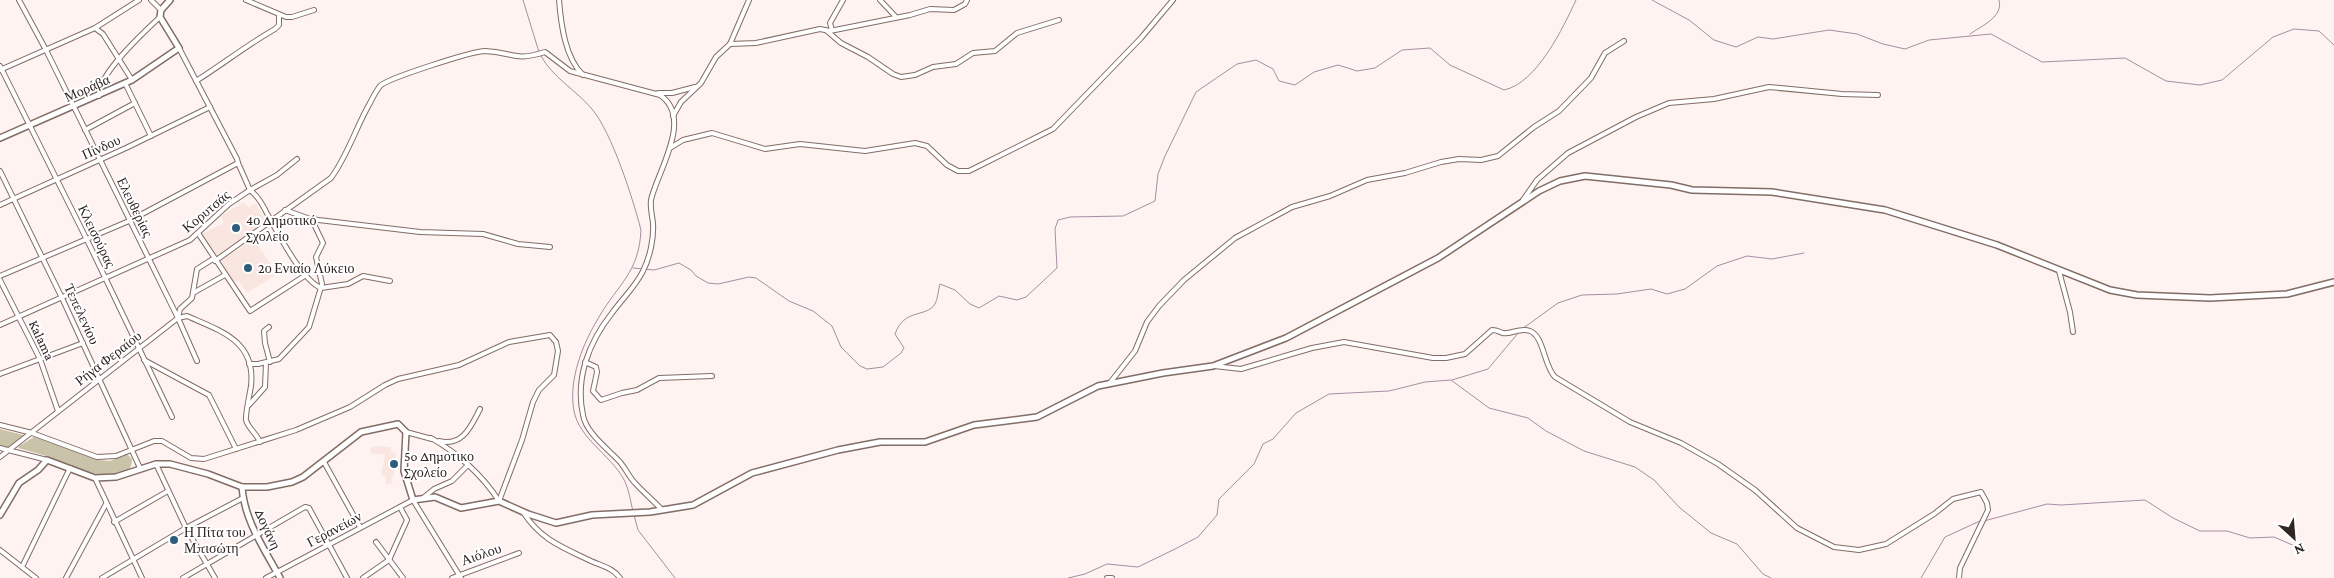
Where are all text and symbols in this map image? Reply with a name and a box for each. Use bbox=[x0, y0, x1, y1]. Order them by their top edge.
street label: Μοράβα bbox=[62, 71, 113, 105]
street label: Πίνδου bbox=[79, 131, 123, 163]
street label: Ελευθερίας bbox=[114, 175, 156, 240]
street label: Κορυτσάς bbox=[179, 186, 233, 235]
street label: Κλεισούρας bbox=[75, 202, 119, 270]
place label: 4ο Δημοτικό Σχολείο bbox=[246, 212, 317, 244]
marker: 4ο Δημοτικό Σχολείο bbox=[230, 222, 242, 234]
place label: 2ο Ενιαίο Λύκειο bbox=[258, 260, 354, 276]
marker: 2ο Ενιαίο Λύκειο bbox=[242, 262, 254, 274]
street label: Τεπελενίου bbox=[61, 281, 103, 347]
street label: Kalama bbox=[26, 317, 58, 363]
street label: Ρήγα Φεραίου bbox=[72, 327, 144, 389]
place label: 5o Δημοτικο Σχολείο bbox=[404, 448, 474, 480]
marker: 5o Δημοτικο Σχολείο bbox=[388, 458, 400, 470]
street label: Δογάνη bbox=[252, 506, 284, 552]
street label: Γερανείων bbox=[304, 508, 364, 550]
north arrow bbox=[2269, 513, 2319, 563]
place label: Η Πίτα του Μπισώτη bbox=[184, 524, 246, 556]
marker: Η Πίτα του Μπισώτη bbox=[168, 534, 180, 546]
street label: Αιόλου bbox=[459, 540, 503, 568]
text: N bbox=[2291, 540, 2307, 559]

